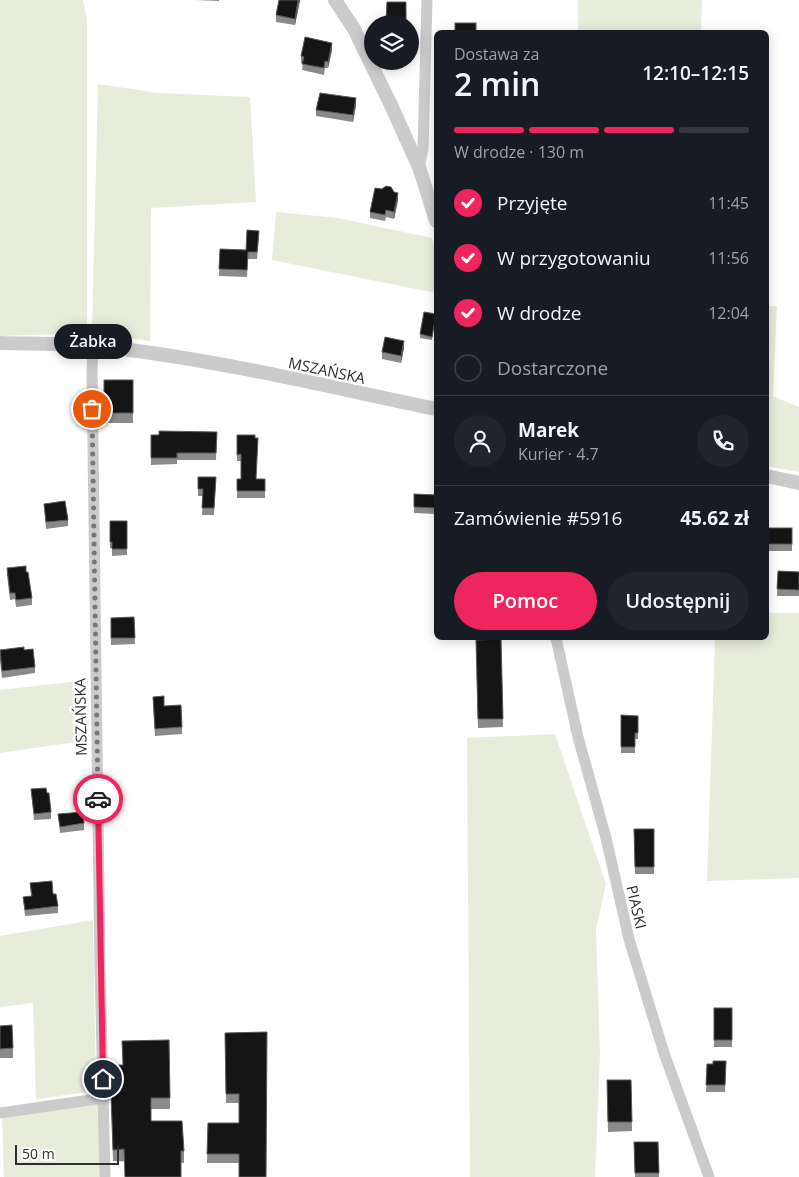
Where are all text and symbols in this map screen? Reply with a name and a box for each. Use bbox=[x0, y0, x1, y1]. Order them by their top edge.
map controls bbox=[364, 15, 419, 70]
button: layers bbox=[364, 15, 419, 70]
text: Dostawa za bbox=[454, 43, 539, 65]
text: 12:10–12:15 bbox=[642, 60, 749, 86]
text: 2 min bbox=[454, 62, 540, 105]
text: W drodze · 130 m bbox=[454, 141, 584, 163]
icon: check bbox=[454, 189, 482, 217]
text: Przyjęte bbox=[497, 190, 568, 216]
text: 11:45 bbox=[708, 192, 749, 214]
icon: check bbox=[454, 244, 482, 272]
text: W przygotowaniu bbox=[497, 245, 651, 271]
text: 11:56 bbox=[708, 247, 749, 269]
icon: check bbox=[454, 299, 482, 327]
text: W drodze bbox=[497, 300, 582, 326]
text: 12:04 bbox=[708, 302, 749, 324]
callout: Żabka bbox=[53, 324, 131, 359]
text: Żabka bbox=[70, 330, 116, 352]
street label: MSZAŃSKA bbox=[287, 352, 368, 388]
text: Dostarczone bbox=[497, 355, 608, 381]
pin bbox=[71, 388, 113, 430]
icon: bag bbox=[78, 395, 106, 423]
button: person bbox=[454, 415, 506, 467]
button: phone bbox=[697, 415, 749, 467]
text: Marek bbox=[518, 417, 579, 443]
text: Kurier · 4.7 bbox=[518, 443, 599, 465]
text: Zamówienie #5916 bbox=[454, 505, 622, 531]
text: 45.62 zł bbox=[680, 505, 749, 531]
button: Pomoc bbox=[454, 572, 597, 630]
button: Udostępnij bbox=[607, 572, 749, 630]
street label: MSZAŃSKA bbox=[69, 677, 91, 756]
courier bbox=[73, 774, 123, 824]
icon: car bbox=[84, 785, 112, 813]
street label: PIASKI bbox=[622, 883, 652, 931]
pin bbox=[82, 1058, 124, 1100]
icon: home bbox=[89, 1065, 117, 1093]
scale bar bbox=[15, 1142, 119, 1165]
text: 50 m bbox=[22, 1144, 55, 1163]

